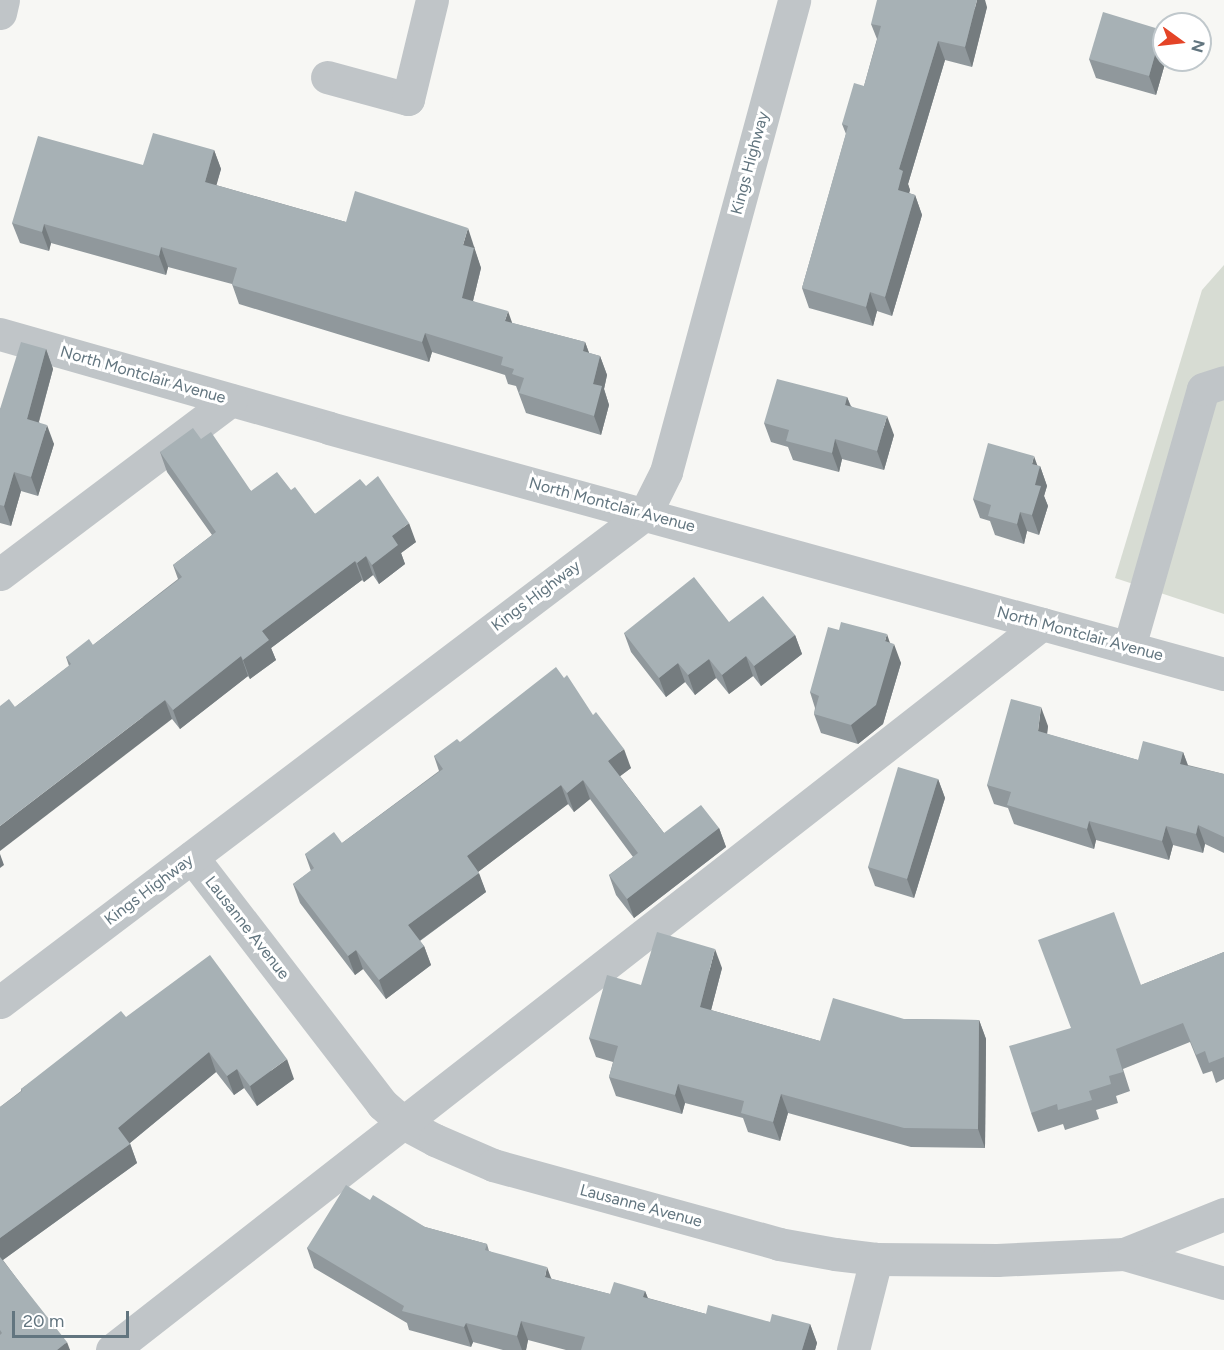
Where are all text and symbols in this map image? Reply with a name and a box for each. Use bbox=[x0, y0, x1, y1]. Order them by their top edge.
north arrow bbox=[1152, 12, 1212, 72]
text: N bbox=[1187, 38, 1209, 55]
street label: Kings Highway bbox=[727, 109, 773, 217]
street label: North Montclair Avenue bbox=[58, 342, 228, 408]
street label: North Montclair Avenue bbox=[527, 474, 697, 536]
street label: Kings Highway bbox=[488, 556, 584, 636]
street label: North Montclair Avenue bbox=[995, 603, 1165, 665]
street label: Kings Highway bbox=[101, 850, 197, 930]
street label: Lausanne Avenue bbox=[201, 873, 293, 983]
street label: Lausanne Avenue bbox=[578, 1180, 704, 1232]
scale bar bbox=[15, 1299, 132, 1337]
text: 20 m bbox=[23, 1310, 64, 1332]

